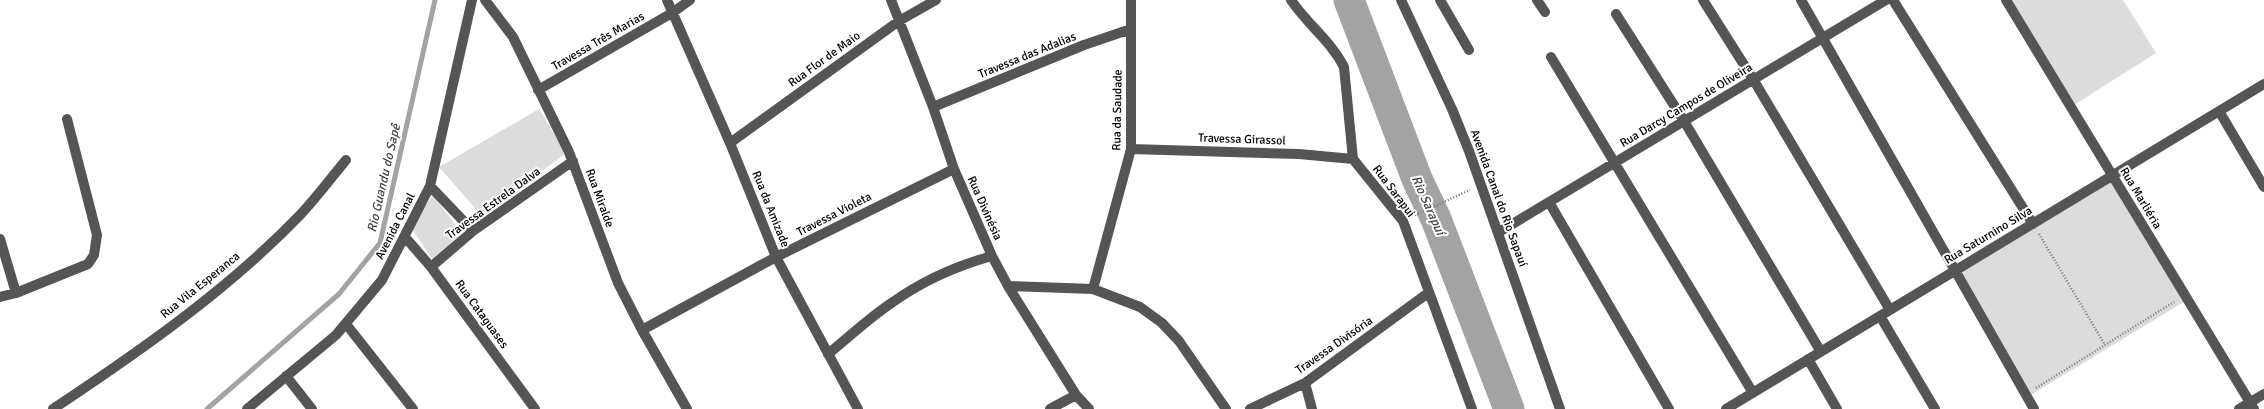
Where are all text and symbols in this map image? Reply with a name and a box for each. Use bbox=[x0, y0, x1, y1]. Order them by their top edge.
street label: Travessa Três Marias bbox=[549, 9, 647, 74]
street label: Rua Flor de Maio bbox=[785, 28, 863, 91]
street label: Travessa das Adalias bbox=[976, 29, 1078, 82]
street label: Rua Darcy Campos de Oliveira bbox=[1617, 60, 1755, 151]
street label: Rua da Saudade bbox=[1109, 69, 1126, 151]
water label: Rio Guandu do Sapê bbox=[364, 121, 405, 234]
street label: Avenida Canal do Rio Sapauí bbox=[1467, 128, 1531, 270]
street label: Travessa Girassol bbox=[1198, 130, 1287, 149]
street label: Rua Sarapui bbox=[1369, 162, 1418, 220]
street label: Travessa Estrela Dalva bbox=[443, 164, 544, 243]
street label: Rua Marliéria bbox=[2116, 165, 2165, 232]
street label: Rua Miralde bbox=[582, 167, 617, 230]
street label: Rua da Amizade bbox=[748, 169, 793, 250]
water label: Rio Sarapuí bbox=[1408, 173, 1449, 240]
street label: Rua Divinésia bbox=[964, 174, 1005, 243]
street label: Travessa Violeta bbox=[794, 189, 874, 240]
street label: Avenida Canal bbox=[372, 190, 419, 262]
street label: Rua Saturnino Silva bbox=[1941, 203, 2035, 268]
street label: Rua Vila Esperanca bbox=[158, 249, 243, 322]
street label: Rua Cataguases bbox=[452, 277, 511, 352]
street label: Travessa Divisória bbox=[1293, 313, 1376, 378]

